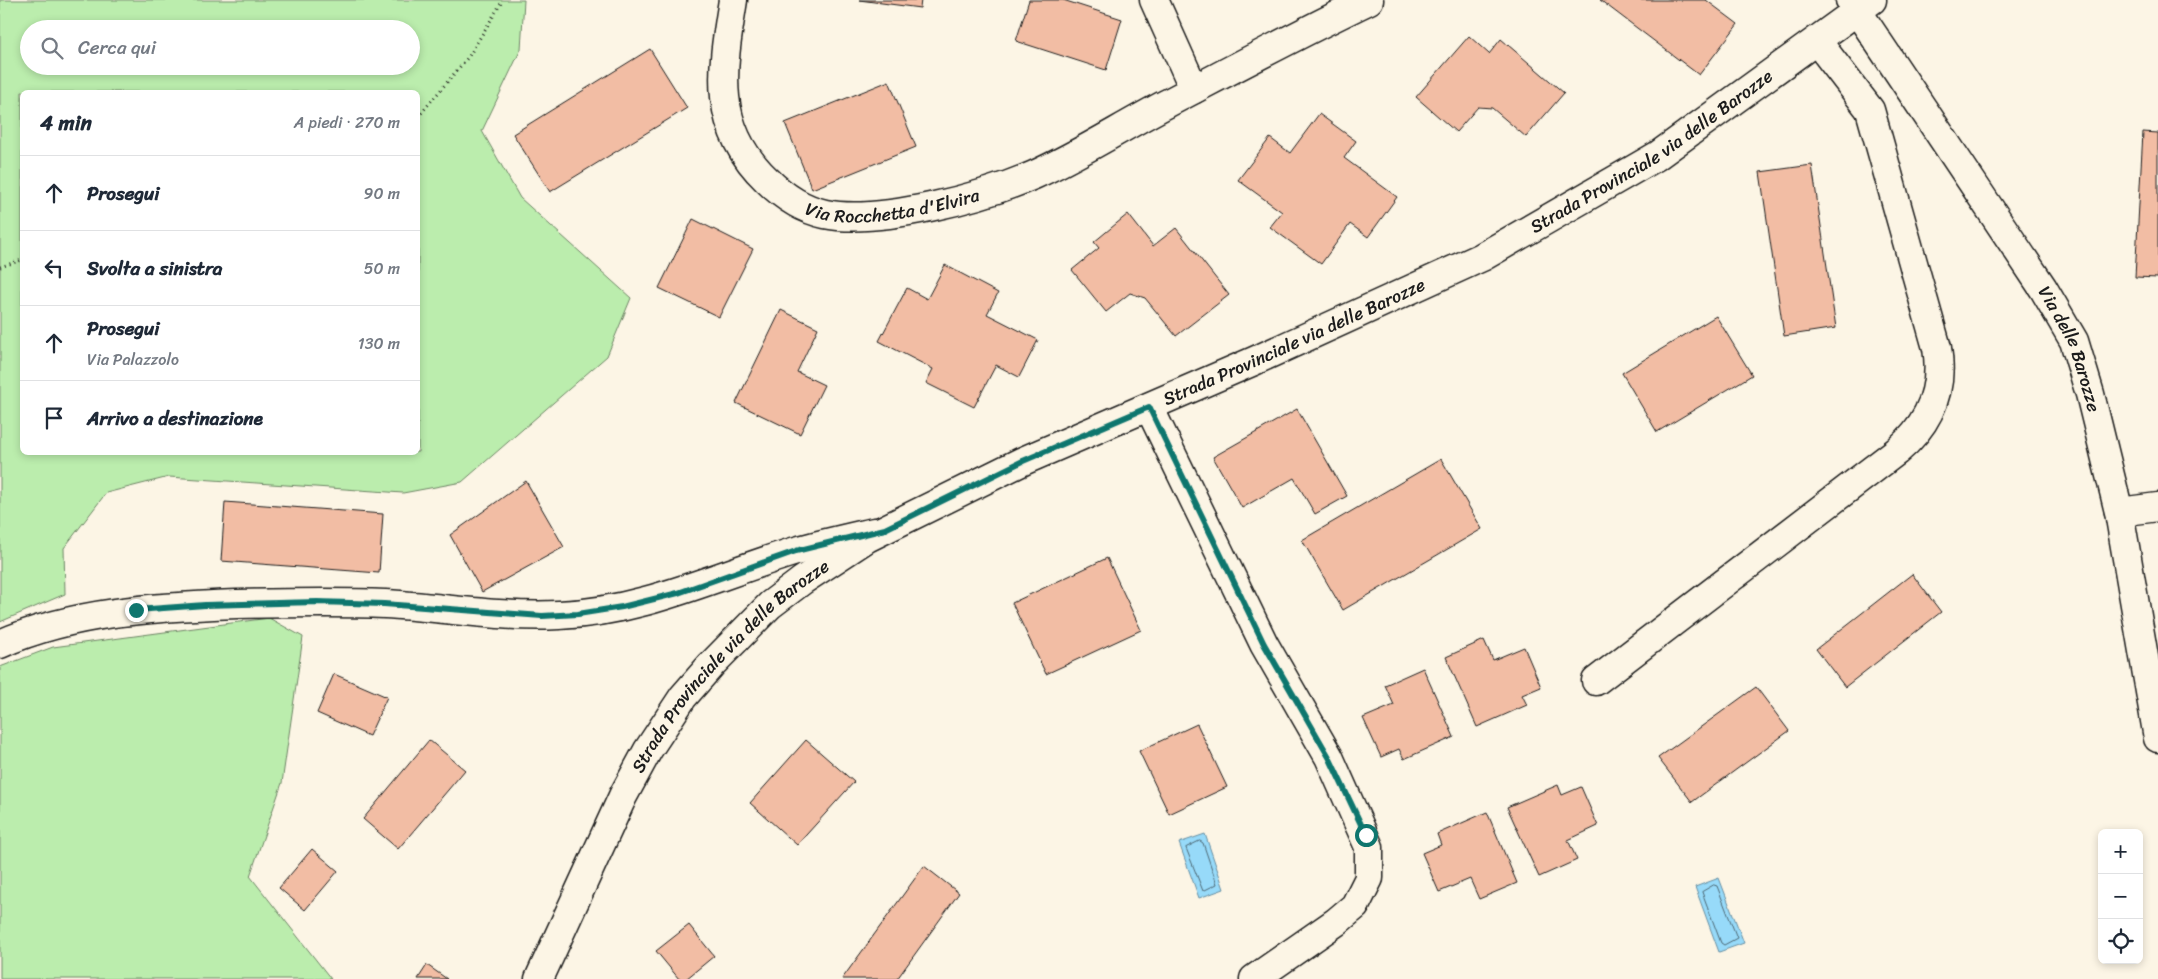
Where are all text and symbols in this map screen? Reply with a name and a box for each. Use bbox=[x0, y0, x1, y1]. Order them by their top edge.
search box bbox=[20, 20, 420, 75]
text: Cerca qui bbox=[78, 31, 156, 64]
icon: search bbox=[38, 34, 66, 62]
street label: Strada Provinciale via delle Barozze bbox=[1524, 61, 1780, 242]
text: 4 min bbox=[40, 104, 92, 142]
text: A piedi · 270 m bbox=[294, 108, 400, 137]
text: Prosegui bbox=[87, 177, 160, 210]
icon: ahead bbox=[40, 179, 68, 207]
text: 90 m bbox=[364, 179, 400, 208]
street label: Via Rocchetta d'Elvira bbox=[801, 179, 984, 233]
text: Svolta a sinistra bbox=[87, 252, 222, 285]
icon: left bbox=[40, 254, 68, 282]
text: 50 m bbox=[364, 254, 400, 283]
street label: Strada Provinciale via delle Barozze bbox=[1158, 269, 1431, 415]
street label: Via delle Barozze bbox=[2029, 280, 2110, 415]
text: Prosegui bbox=[87, 312, 160, 345]
icon: ahead bbox=[40, 329, 68, 357]
text: 130 m bbox=[358, 329, 400, 358]
text: Via Palazzolo bbox=[87, 345, 179, 374]
text: Arrivo a destinazione bbox=[87, 402, 263, 435]
icon: arrive bbox=[40, 404, 68, 432]
street label: Strada Provinciale via delle Barozze bbox=[622, 551, 836, 779]
route end bbox=[125, 599, 148, 622]
route start bbox=[1355, 824, 1378, 847]
map controls bbox=[2098, 829, 2143, 964]
button: + bbox=[2098, 829, 2143, 874]
button: − bbox=[2098, 874, 2143, 919]
button: locate bbox=[2098, 919, 2143, 964]

